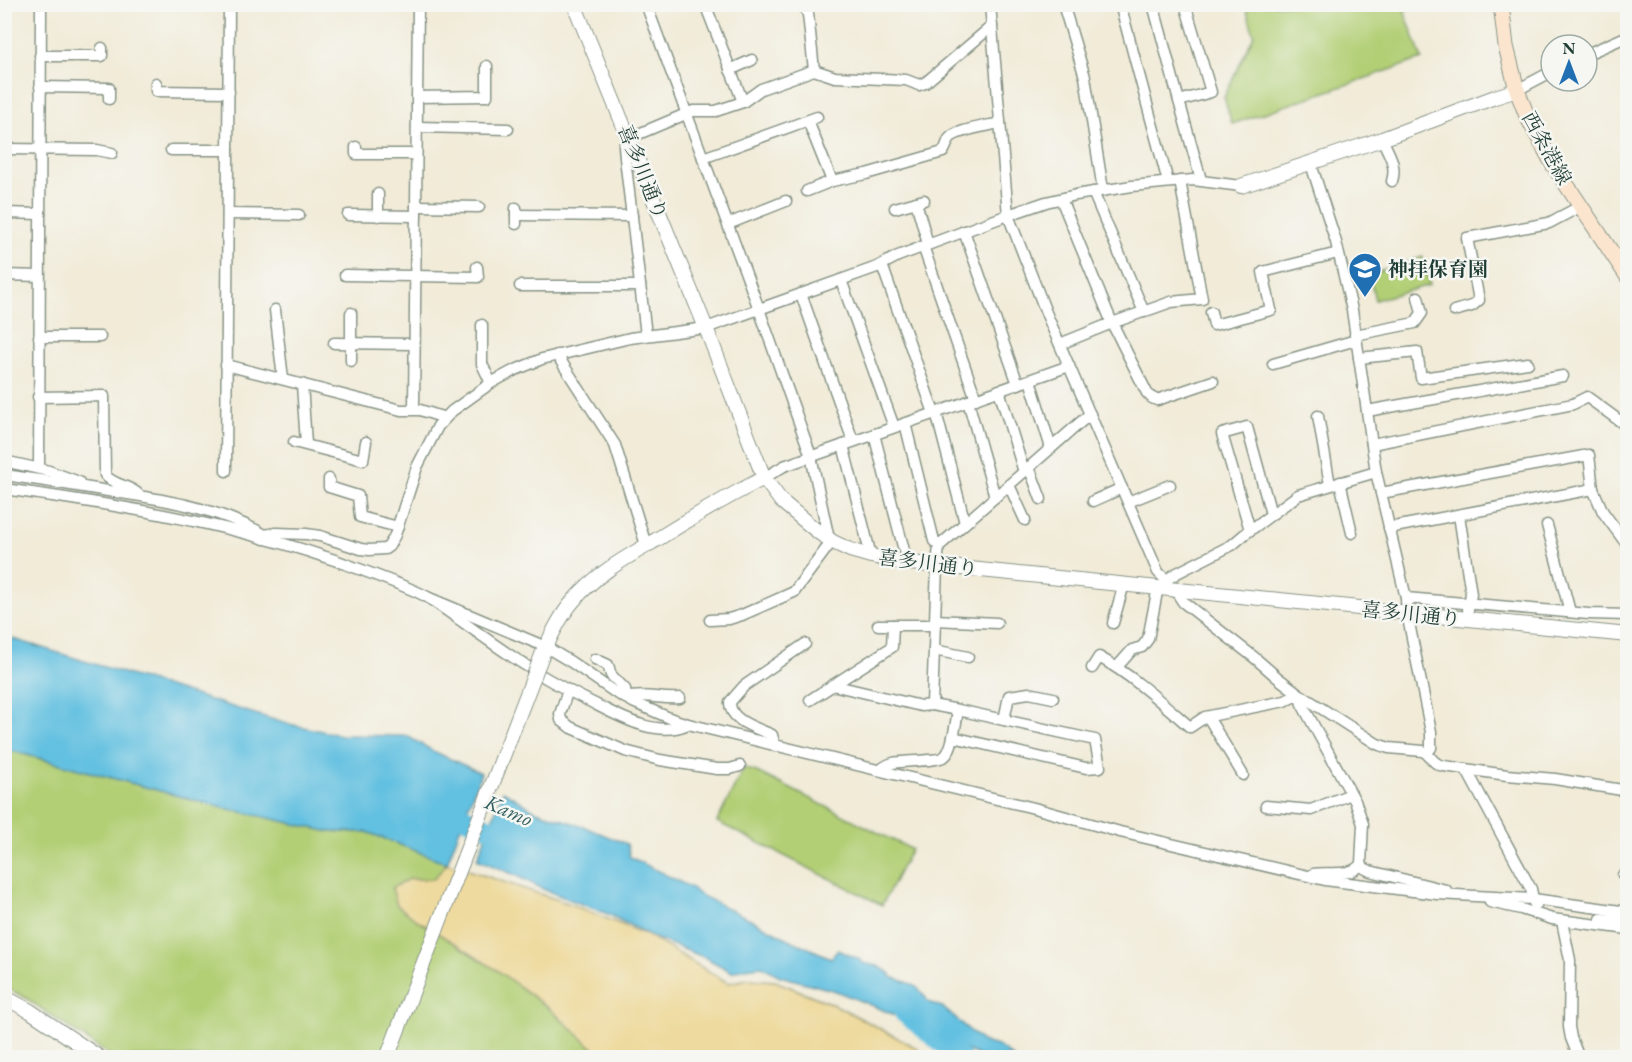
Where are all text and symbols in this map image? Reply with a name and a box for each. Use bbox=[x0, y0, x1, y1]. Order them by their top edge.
north arrow bbox=[1539, 33, 1599, 93]
text: N bbox=[1563, 38, 1576, 59]
street label: 西条港線 bbox=[1516, 107, 1578, 189]
street label: 喜多川通り bbox=[612, 121, 674, 223]
school or university icon: 神拝保育園 bbox=[1347, 251, 1383, 298]
place label: 神拝保育園 bbox=[1388, 256, 1488, 282]
street label: 喜多川通り bbox=[877, 544, 979, 582]
street label: 喜多川通り bbox=[1360, 596, 1462, 632]
water label: Kamo bbox=[480, 788, 537, 832]

